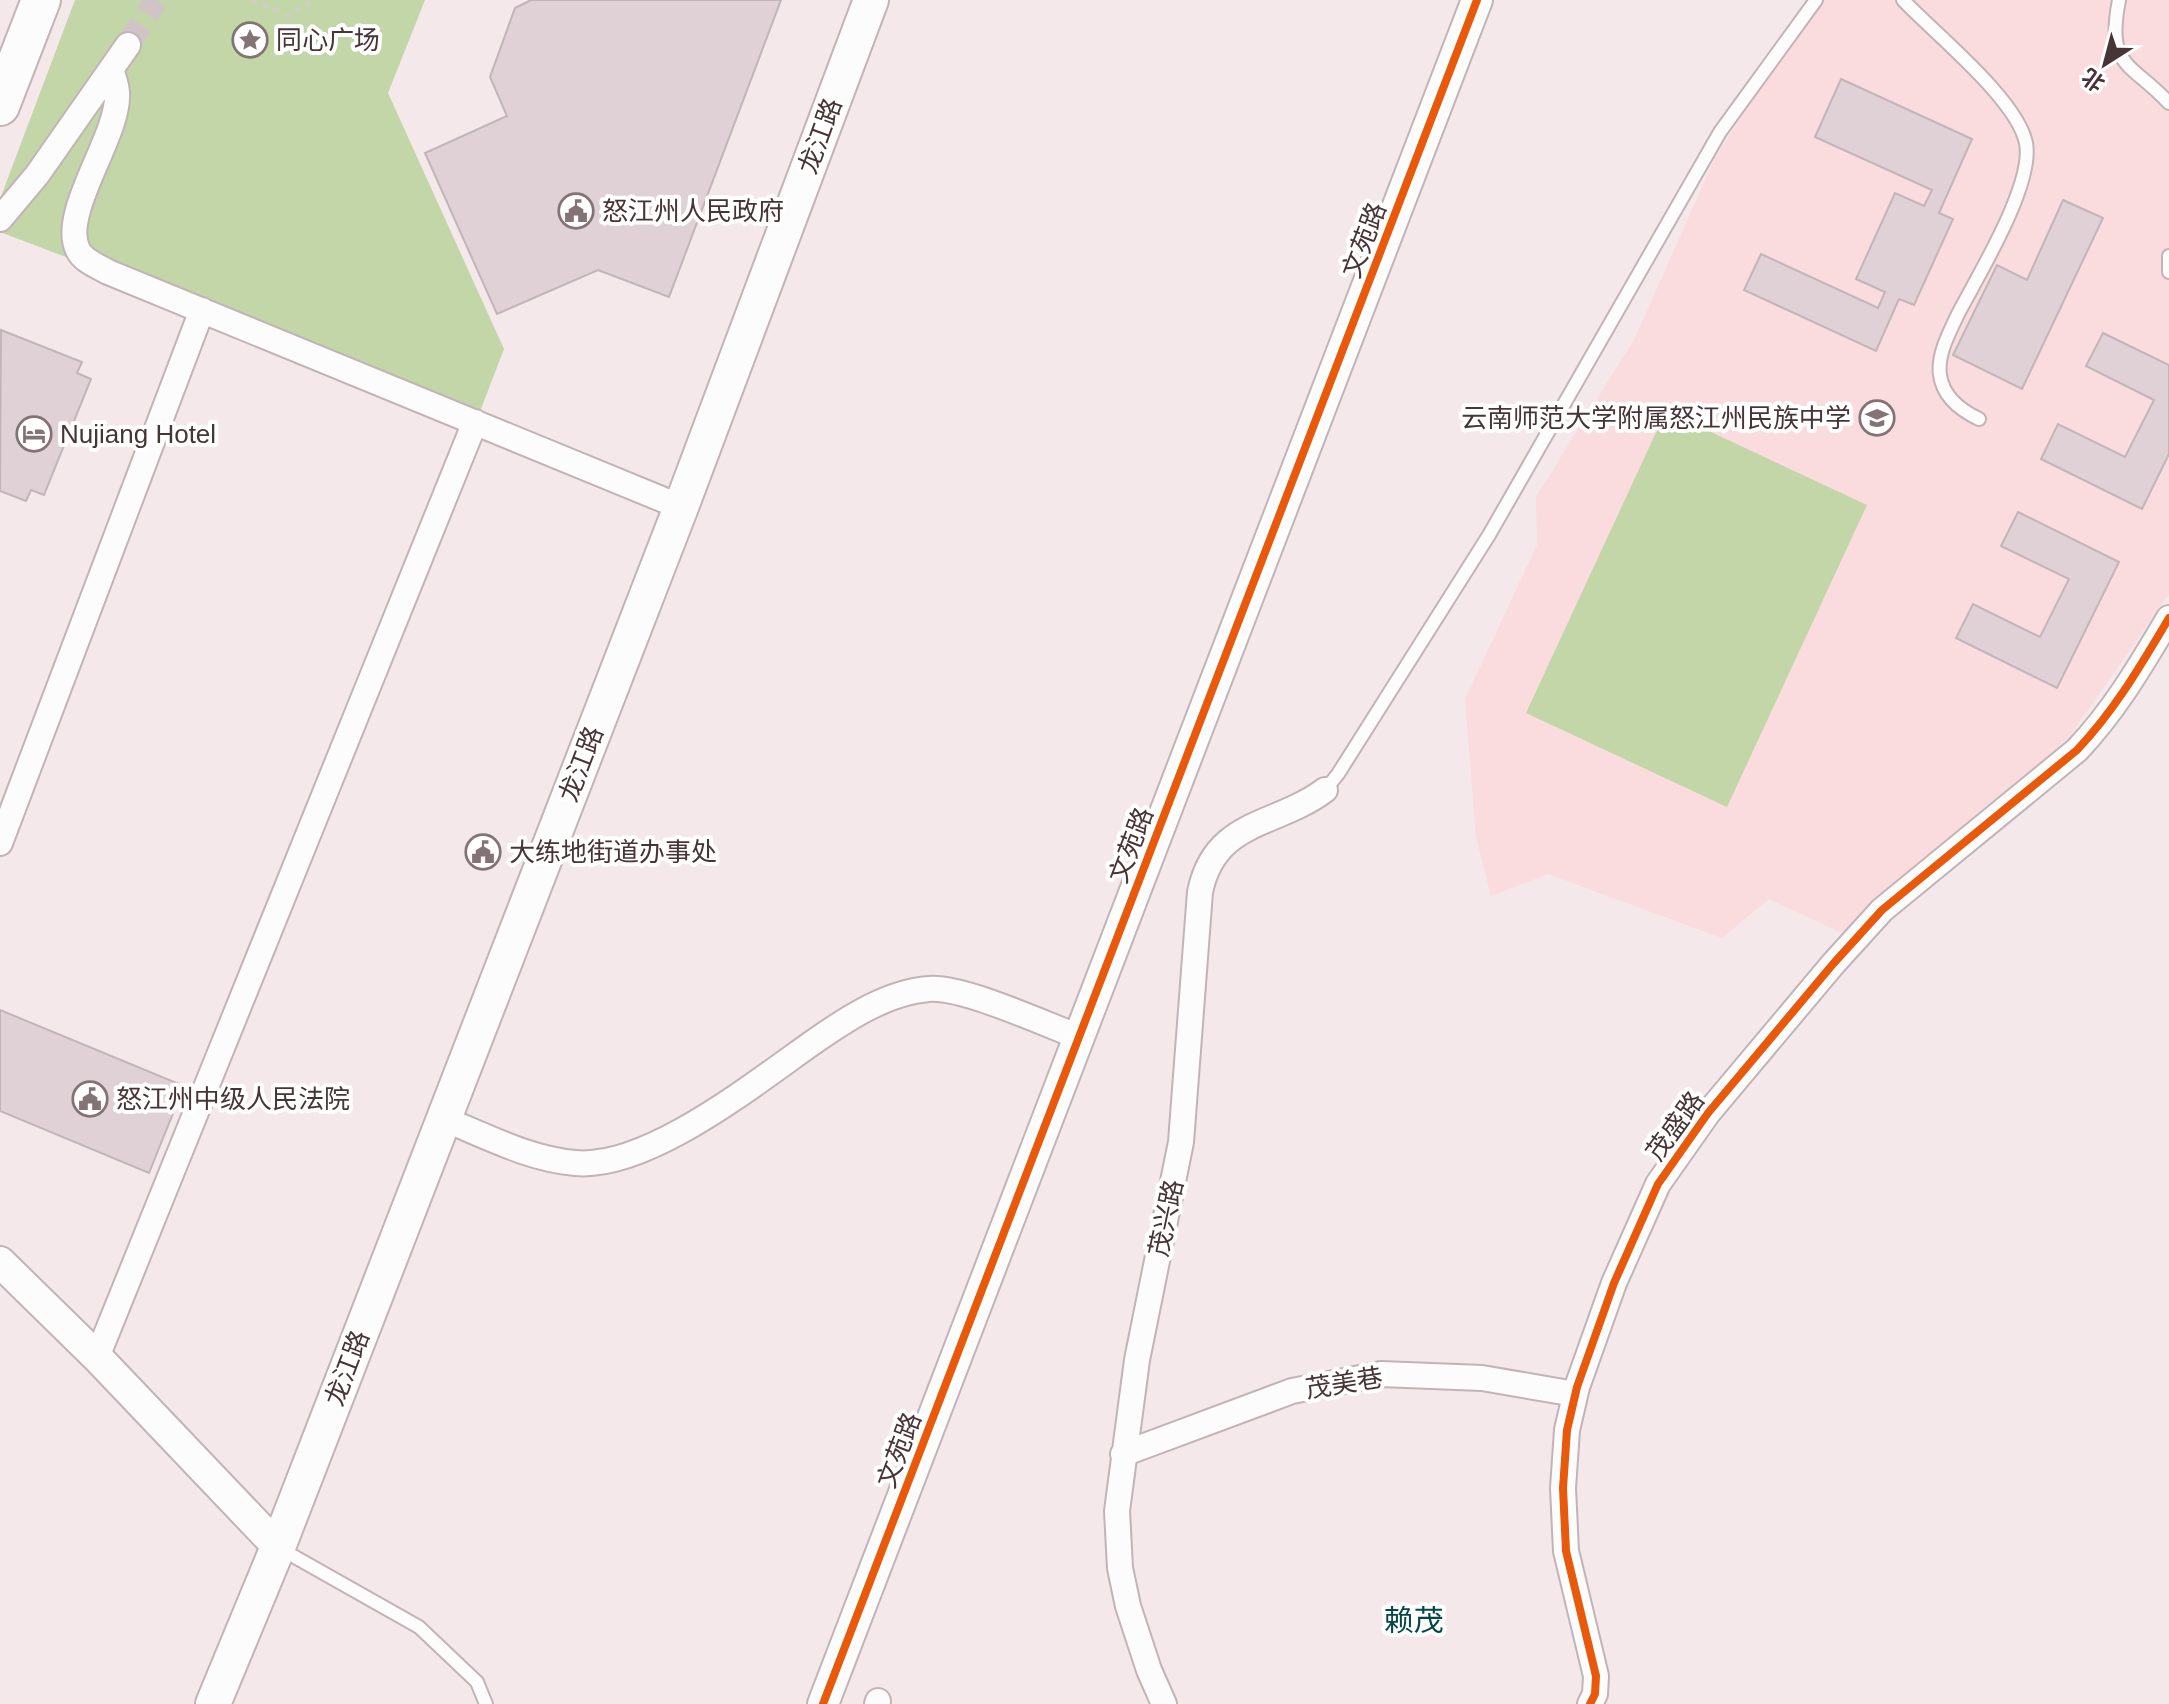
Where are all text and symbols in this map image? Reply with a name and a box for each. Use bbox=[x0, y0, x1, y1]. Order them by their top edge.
place icon: 同心广场 bbox=[231, 21, 269, 59]
north arrow bbox=[2065, 24, 2145, 104]
place label: 同心广场 bbox=[276, 25, 380, 55]
text: 北 bbox=[2077, 63, 2110, 96]
street label: 龙江路 bbox=[793, 94, 847, 178]
public building icon: 怒江州人民政府 bbox=[557, 192, 595, 230]
place label: 怒江州人民政府 bbox=[602, 196, 784, 226]
street label: 文苑路 bbox=[1336, 198, 1392, 282]
school or university icon: 云南师范大学附属怒江州民族中学 bbox=[1858, 399, 1896, 437]
place label: 云南师范大学附属怒江州民族中学 bbox=[1461, 403, 1851, 433]
hotel icon: Nujiang Hotel bbox=[15, 415, 53, 453]
place label: Nujiang Hotel bbox=[60, 419, 216, 449]
street label: 龙江路 bbox=[553, 722, 609, 806]
street label: 文苑路 bbox=[1103, 803, 1159, 887]
public building icon: 大练地街道办事处 bbox=[464, 833, 502, 871]
place label: 大练地街道办事处 bbox=[509, 837, 717, 867]
public building icon: 怒江州中级人民法院 bbox=[71, 1080, 109, 1118]
place label: 怒江州中级人民法院 bbox=[116, 1084, 350, 1114]
street label: 茂盛路 bbox=[1640, 1086, 1710, 1166]
street label: 茂兴路 bbox=[1143, 1177, 1189, 1259]
street label: 龙江路 bbox=[319, 1326, 375, 1410]
street label: 茂美巷 bbox=[1303, 1362, 1385, 1404]
street label: 文苑路 bbox=[871, 1408, 927, 1492]
district label: 赖茂 bbox=[1384, 1604, 1444, 1637]

